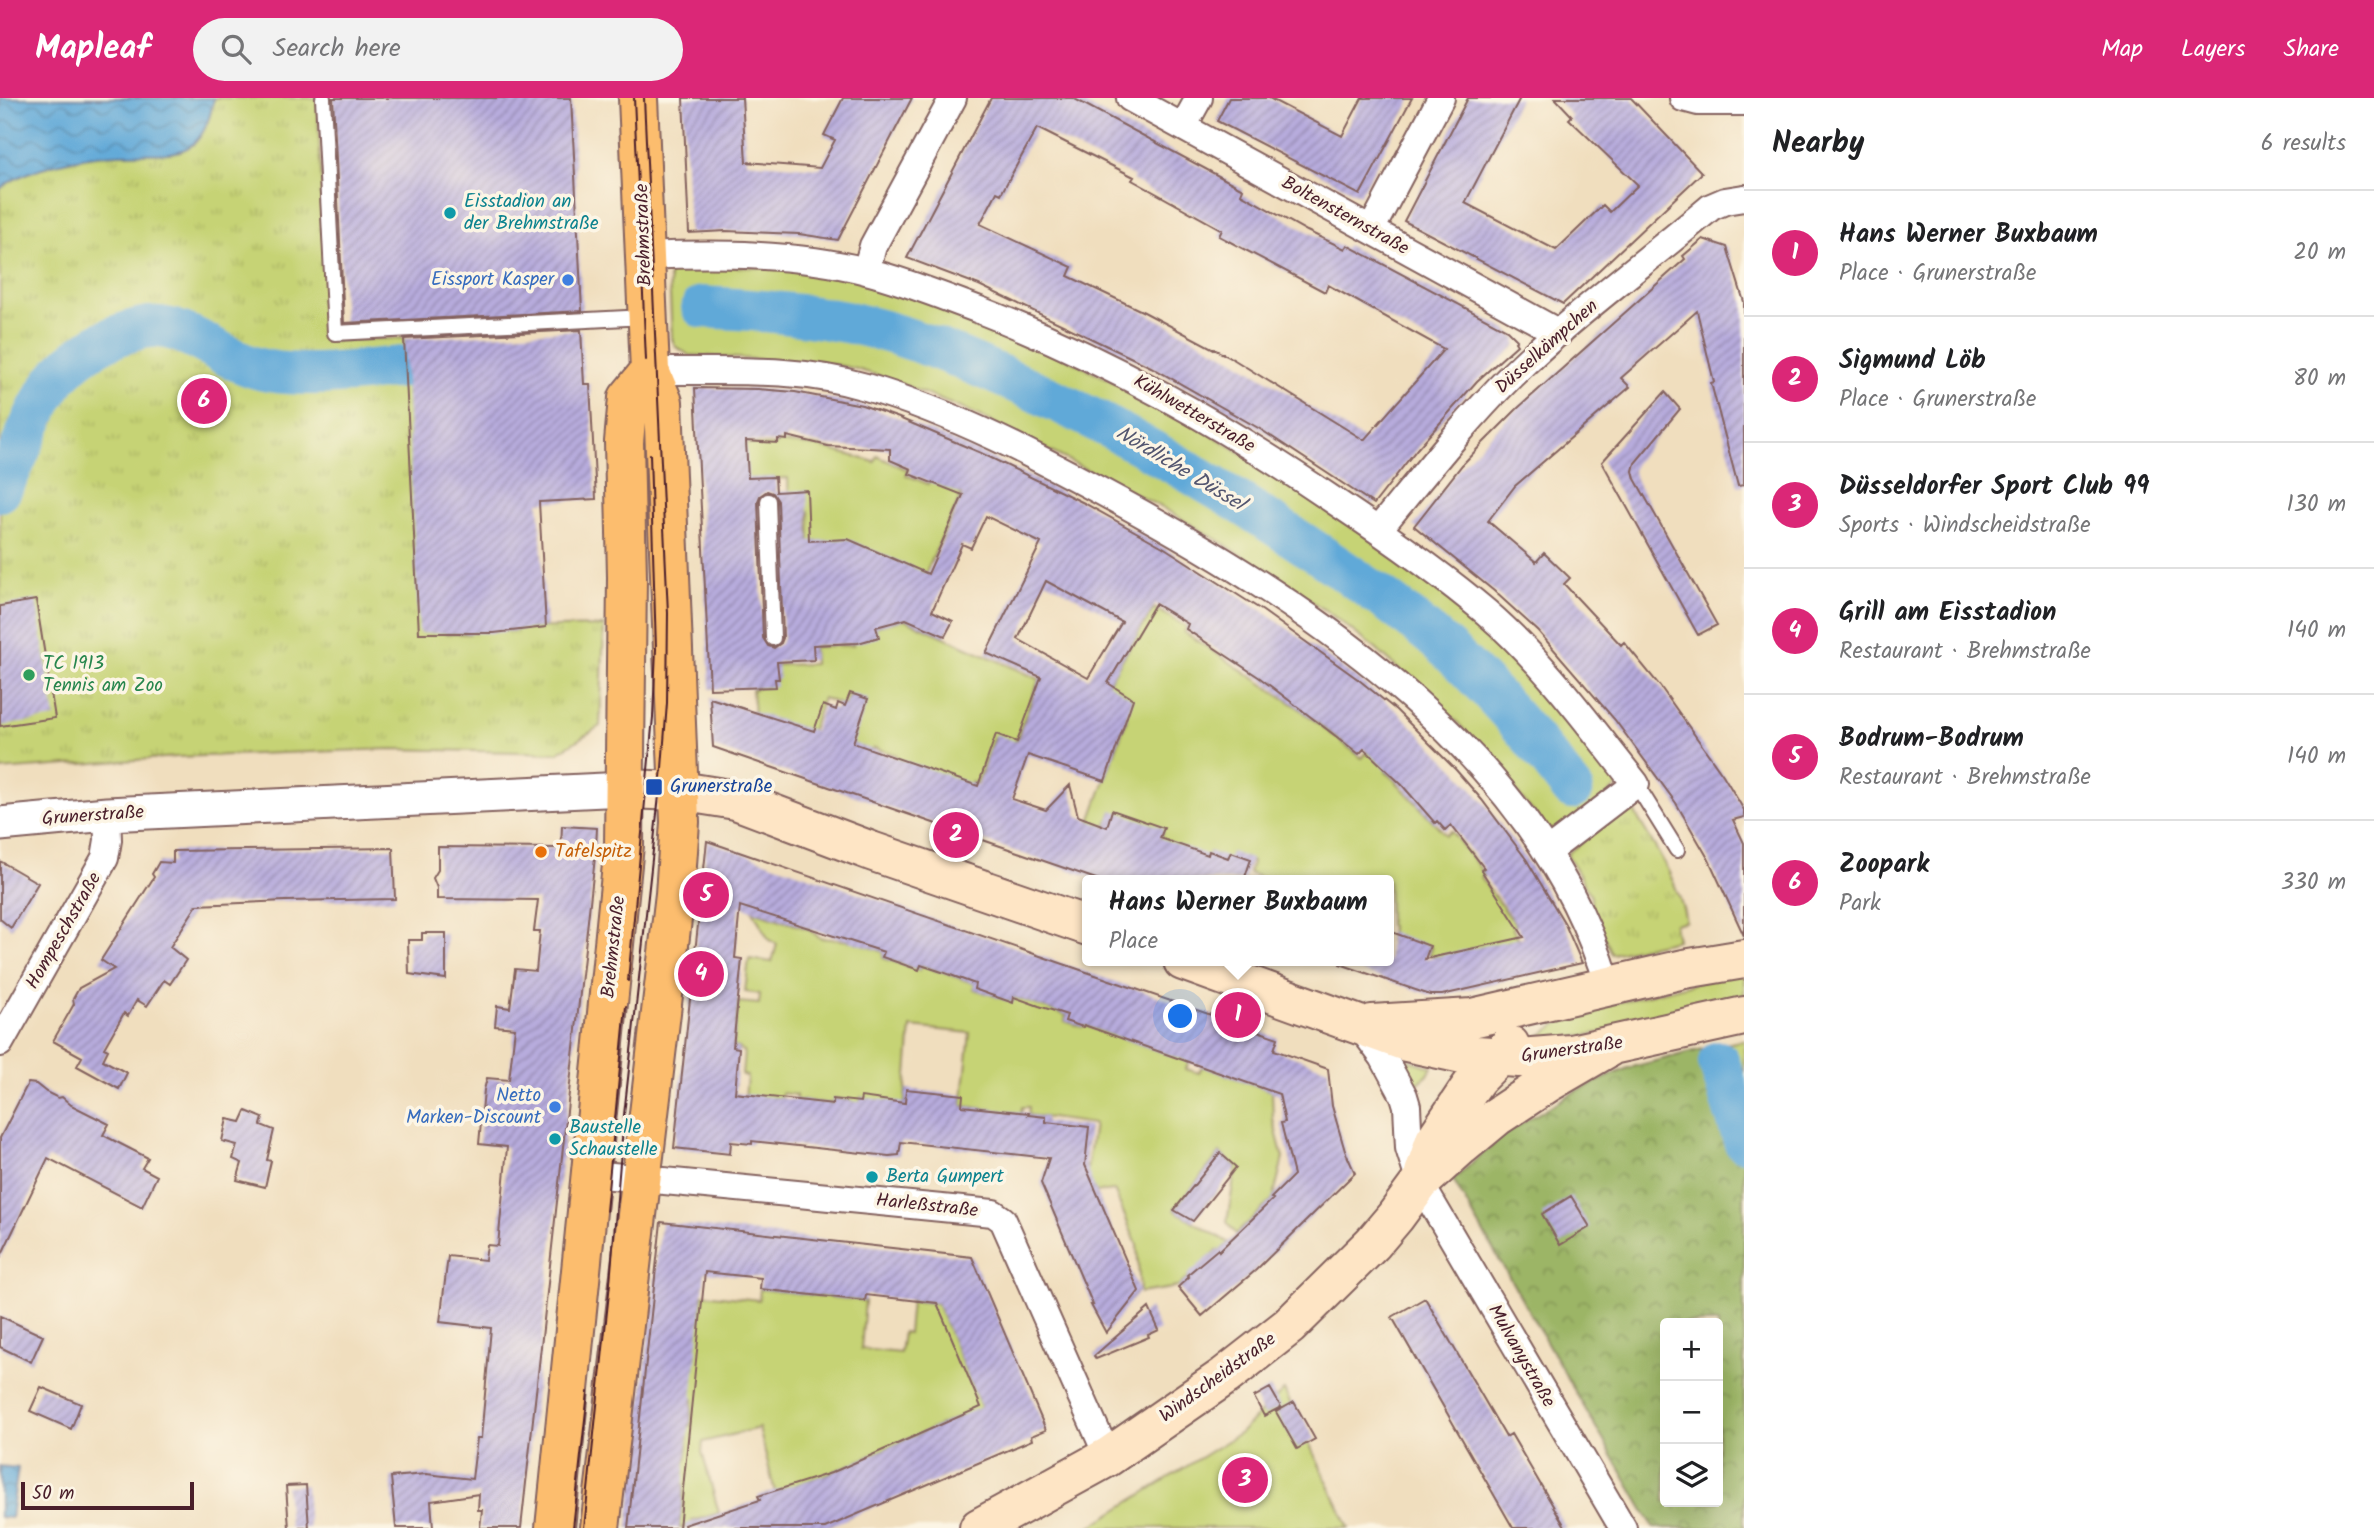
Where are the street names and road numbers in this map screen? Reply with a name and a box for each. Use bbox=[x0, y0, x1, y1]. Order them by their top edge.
street label: Boltensternstraße bbox=[1276, 168, 1415, 264]
street label: Brehmstraße bbox=[627, 183, 661, 287]
street label: Düsselkämpchen bbox=[1489, 292, 1605, 402]
street label: Kühlwetterstraße bbox=[1127, 367, 1261, 461]
street label: Grunerstraße bbox=[41, 797, 146, 835]
street label: Hompeschstraße bbox=[18, 866, 110, 995]
street label: Brehmstraße bbox=[594, 894, 634, 1000]
street label: Grunerstraße bbox=[1519, 1028, 1625, 1072]
street label: Harleßstraße bbox=[874, 1186, 980, 1226]
street label: Mulvanystraße bbox=[1479, 1299, 1563, 1414]
street label: Windscheidstraße bbox=[1153, 1325, 1283, 1431]

